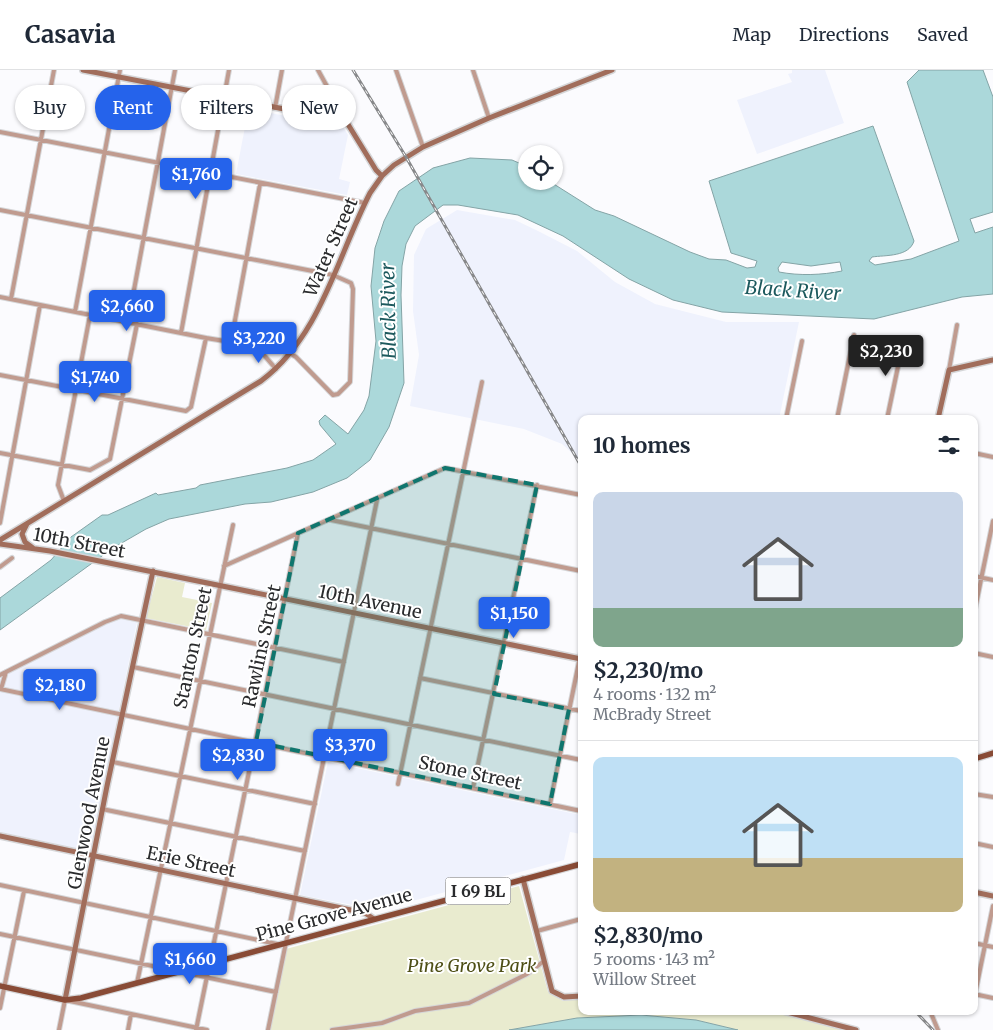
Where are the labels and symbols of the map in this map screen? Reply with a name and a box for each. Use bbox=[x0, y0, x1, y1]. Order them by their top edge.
pin: $1,760 bbox=[155, 158, 237, 200]
street label: Water Street bbox=[298, 193, 363, 301]
water label: Black River bbox=[375, 262, 401, 359]
water label: Black River bbox=[744, 275, 842, 305]
pin: $2,660 bbox=[86, 290, 168, 332]
pin: $3,220 bbox=[218, 322, 300, 364]
pin: $2,230 bbox=[845, 334, 927, 377]
pin: $1,740 bbox=[54, 360, 136, 403]
street label: 10th Street bbox=[31, 522, 127, 563]
street label: 10th Avenue bbox=[316, 579, 424, 624]
street label: Rawlins Street bbox=[237, 582, 286, 709]
street label: Stanton Street bbox=[168, 585, 217, 711]
pin: $1,150 bbox=[473, 596, 555, 639]
pin: $2,180 bbox=[19, 668, 101, 711]
pin: $3,370 bbox=[309, 728, 391, 771]
street label: Glenwood Avenue bbox=[62, 735, 115, 891]
pin: $2,830 bbox=[197, 738, 279, 781]
street label: Stone Street bbox=[416, 750, 524, 795]
street label: Erie Street bbox=[144, 841, 238, 882]
road number: I 69 BL bbox=[446, 878, 510, 904]
street label: Pine Grove Avenue bbox=[253, 883, 414, 946]
pin: $1,660 bbox=[149, 942, 231, 985]
park label: Pine Grove Park bbox=[407, 954, 537, 977]

